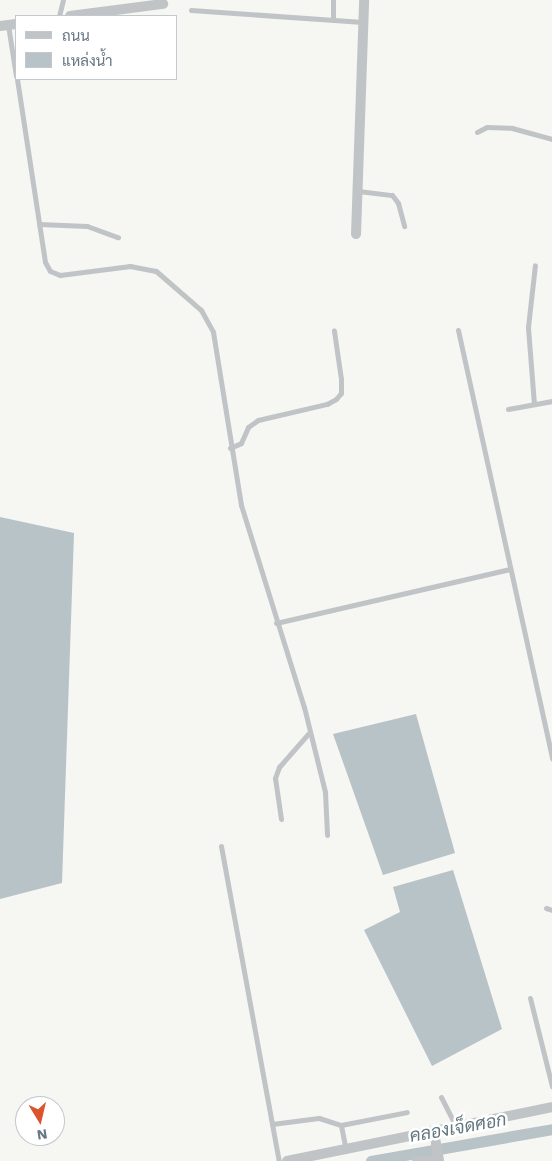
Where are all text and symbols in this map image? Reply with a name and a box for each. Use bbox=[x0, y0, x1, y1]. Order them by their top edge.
legend bbox=[15, 15, 178, 80]
text: ถนน bbox=[62, 27, 90, 45]
text: แหล่งน้ำ bbox=[62, 52, 113, 70]
north arrow bbox=[15, 1096, 65, 1146]
water label: คลองเจ็ดศอก bbox=[408, 1109, 508, 1147]
text: N bbox=[36, 1126, 49, 1144]

